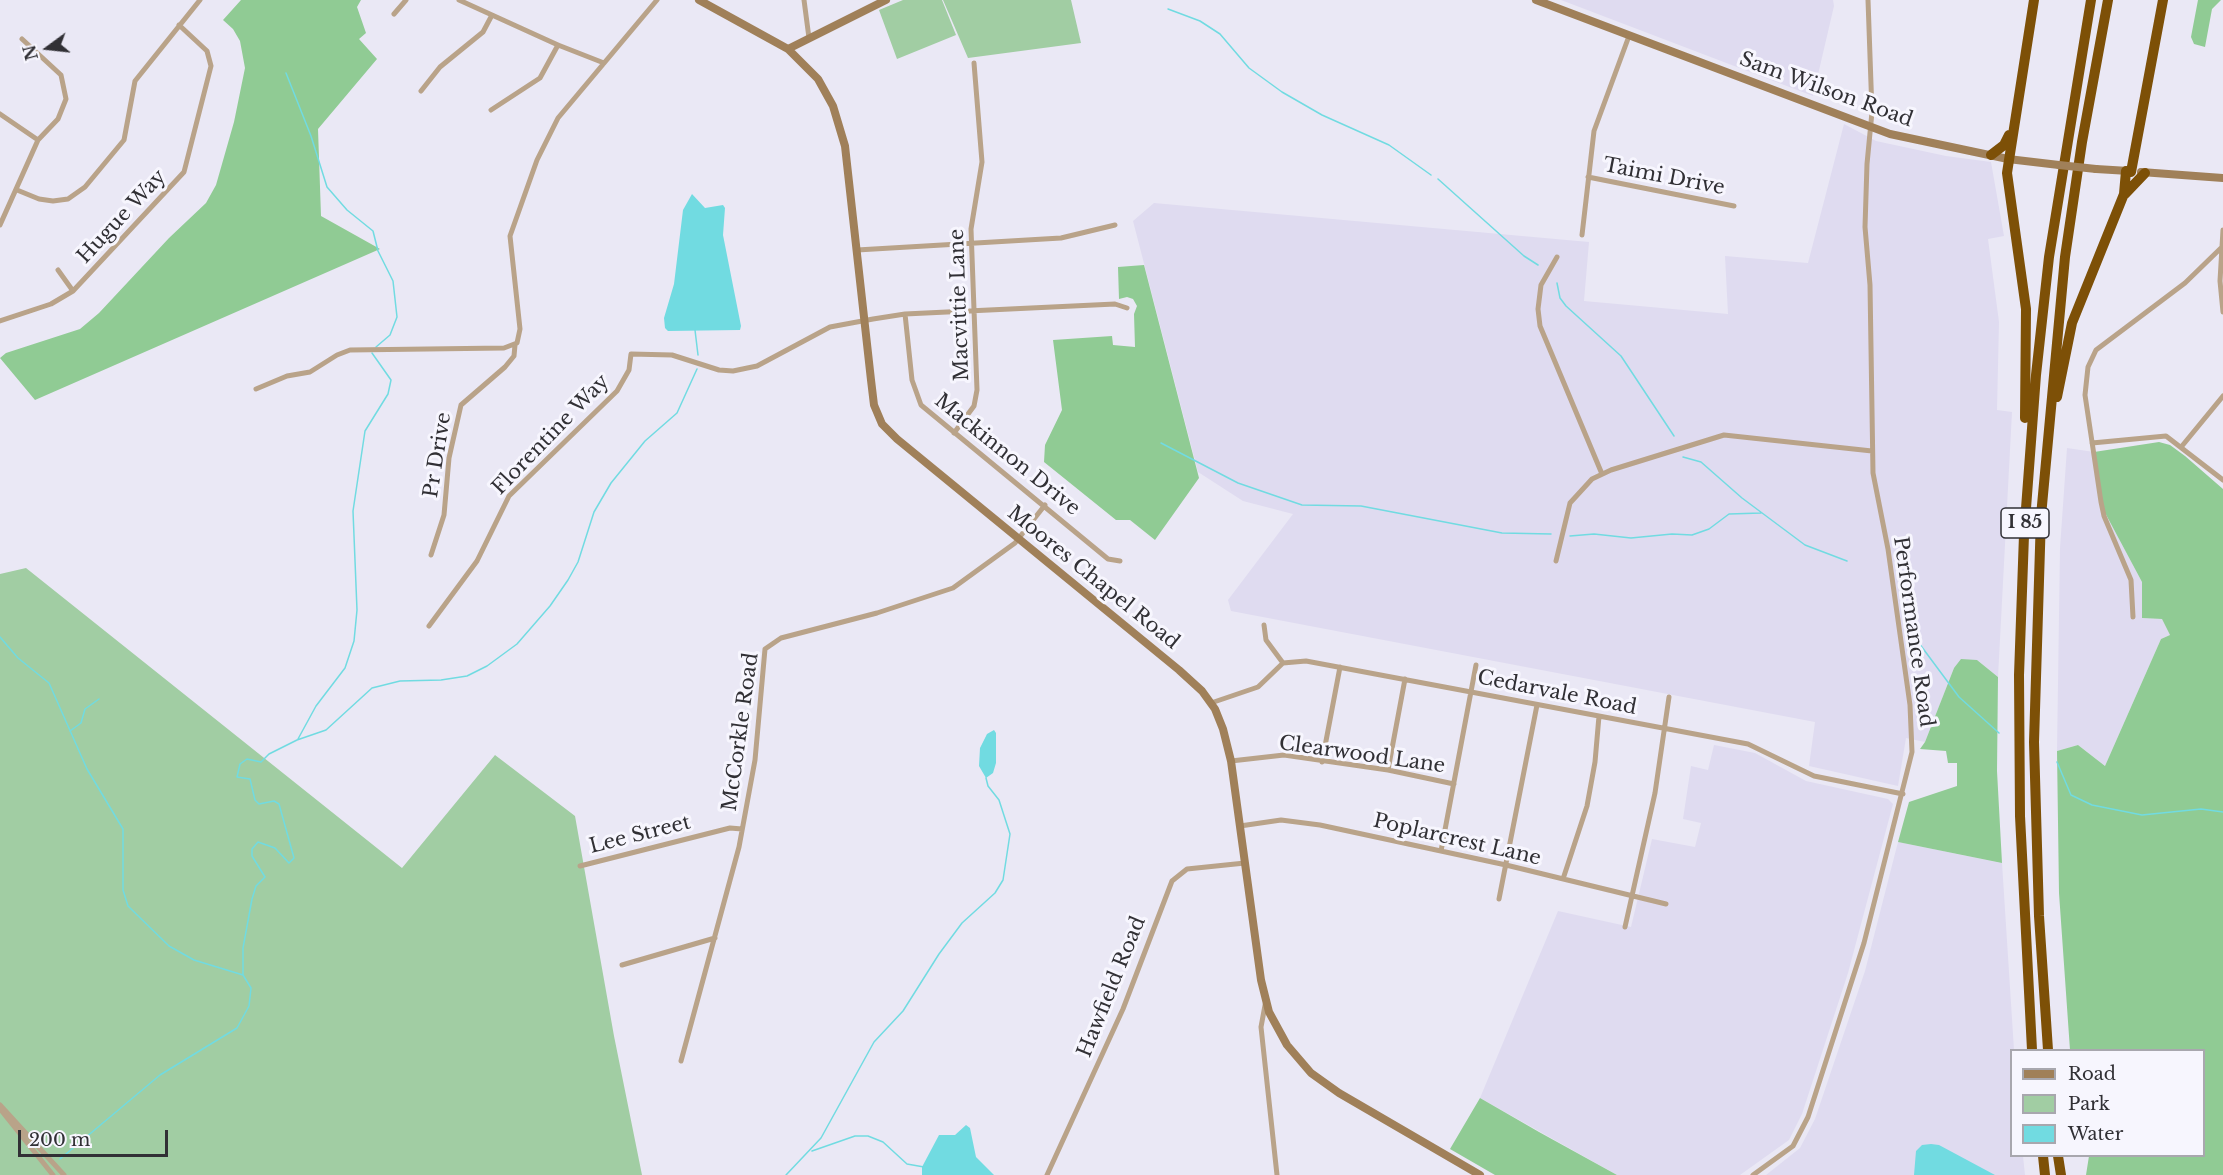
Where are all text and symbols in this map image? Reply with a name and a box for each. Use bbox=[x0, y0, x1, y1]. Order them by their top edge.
north arrow bbox=[18, 18, 78, 78]
text: N bbox=[19, 43, 42, 63]
street label: Sam Wilson Road bbox=[1736, 47, 1916, 133]
street label: Taimi Drive bbox=[1601, 153, 1727, 201]
street label: Hugue Way bbox=[73, 165, 171, 269]
street label: Macvittie Lane bbox=[945, 228, 975, 382]
street label: Florentine Way bbox=[487, 370, 615, 500]
street label: Mackinnon Drive bbox=[929, 389, 1085, 521]
street label: Pr Drive bbox=[419, 411, 457, 499]
street label: Moores Chapel Road bbox=[1002, 501, 1184, 655]
road number: I 85 bbox=[2001, 508, 2049, 538]
street label: Performance Road bbox=[1888, 535, 1938, 729]
street label: McCorkle Road bbox=[718, 651, 764, 813]
street label: Cedarvale Road bbox=[1475, 666, 1639, 720]
street label: Clearwood Lane bbox=[1277, 731, 1447, 779]
street label: Poplarcrest Lane bbox=[1371, 809, 1543, 871]
street label: Lee Street bbox=[587, 811, 693, 859]
street label: Hawfield Road bbox=[1073, 913, 1151, 1061]
legend bbox=[2010, 1049, 2205, 1157]
text: Road bbox=[2068, 1063, 2116, 1085]
text: Park bbox=[2068, 1093, 2110, 1115]
scale bar bbox=[21, 1118, 171, 1156]
text: Water bbox=[2068, 1123, 2123, 1145]
text: 200 m bbox=[29, 1129, 90, 1151]

